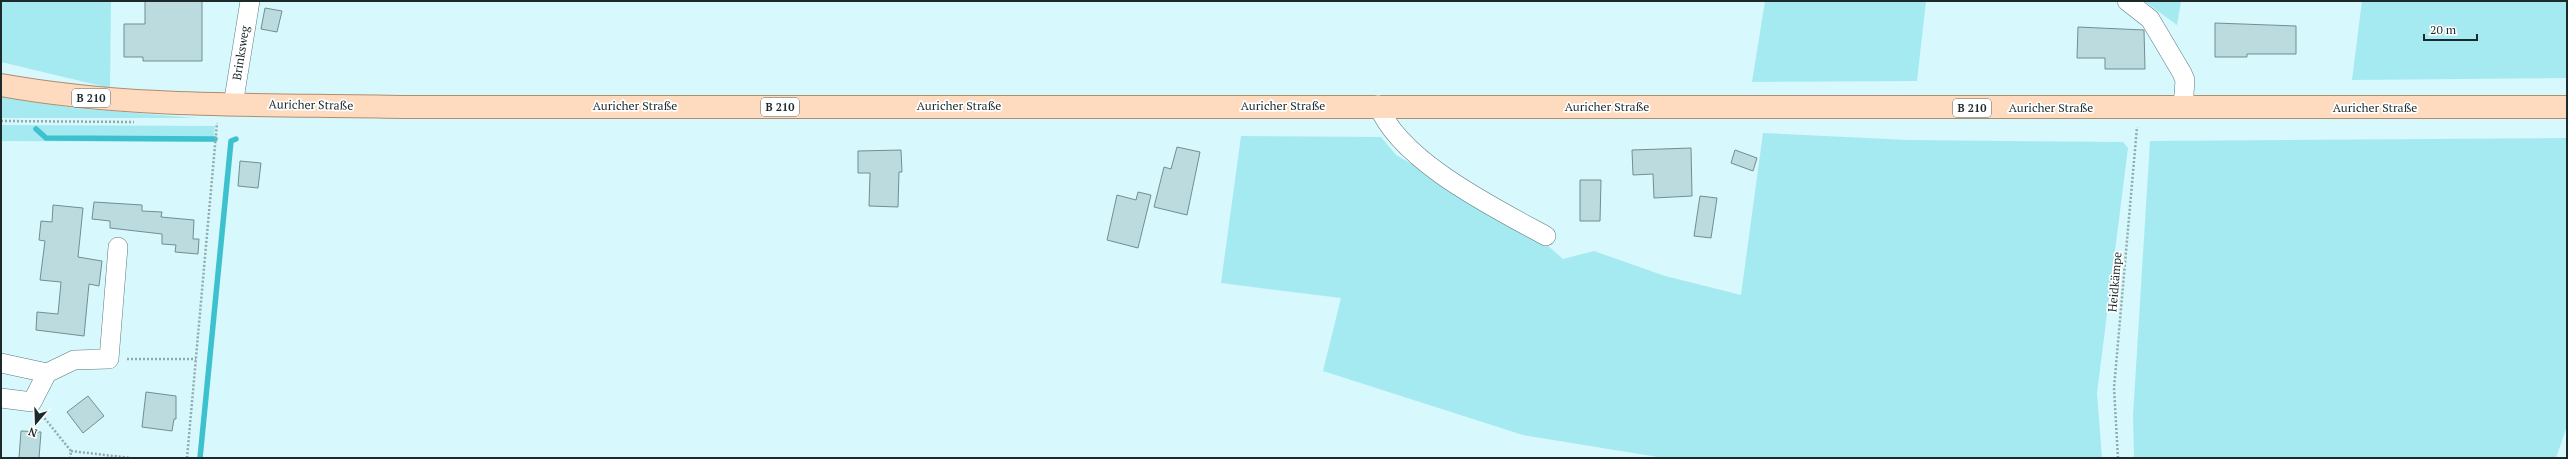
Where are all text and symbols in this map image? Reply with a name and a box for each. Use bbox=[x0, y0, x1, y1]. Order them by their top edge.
scale bar bbox=[2424, 16, 2477, 42]
text: 20 m bbox=[2430, 22, 2457, 37]
street label: Brinksweg bbox=[229, 24, 252, 81]
road number: B 210 bbox=[72, 89, 110, 107]
street label: Auricher Straße bbox=[269, 96, 354, 113]
street label: Auricher Straße bbox=[593, 98, 677, 113]
road number: B 210 bbox=[761, 98, 799, 116]
street label: Auricher Straße bbox=[917, 98, 1001, 113]
street label: Auricher Straße bbox=[1241, 98, 1325, 113]
street label: Auricher Straße bbox=[1565, 99, 1649, 114]
road number: B 210 bbox=[1953, 99, 1991, 117]
street label: Auricher Straße bbox=[2009, 100, 2093, 115]
street label: Auricher Straße bbox=[2333, 100, 2417, 115]
street label: Heidkämpe bbox=[2104, 251, 2125, 313]
north arrow bbox=[16, 403, 56, 443]
text: N bbox=[26, 424, 39, 440]

